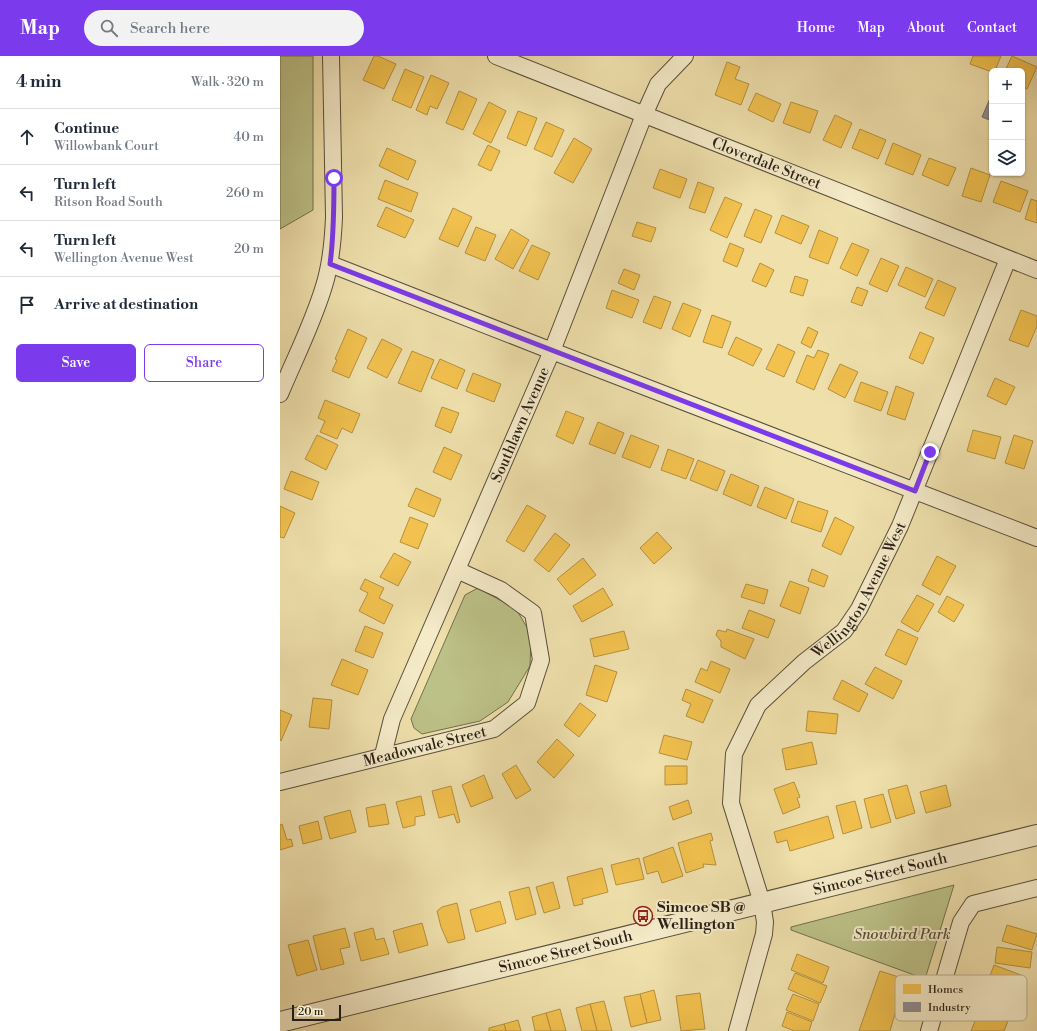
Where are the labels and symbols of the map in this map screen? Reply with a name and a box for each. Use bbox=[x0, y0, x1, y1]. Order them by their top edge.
street label: Cloverdale Street bbox=[709, 133, 825, 194]
route start bbox=[325, 169, 343, 187]
street label: Southlawn Avenue bbox=[487, 364, 554, 486]
route end bbox=[921, 443, 939, 461]
street label: Wellington Avenue West bbox=[807, 519, 911, 663]
street label: Meadowvale Street bbox=[361, 722, 489, 771]
street label: Simcoe Street South bbox=[811, 849, 949, 900]
place label: Simcoe SB @ Wellington bbox=[656, 898, 746, 934]
bus stop icon: Simcoe SB @ Wellington bbox=[632, 905, 654, 927]
park label: Snowbird Park bbox=[853, 925, 951, 944]
street label: Simcoe Street South bbox=[497, 926, 635, 978]
legend bbox=[895, 975, 1027, 1021]
text: Homes bbox=[928, 983, 963, 997]
text: Industry bbox=[928, 1001, 971, 1015]
scale bar bbox=[292, 1003, 341, 1022]

